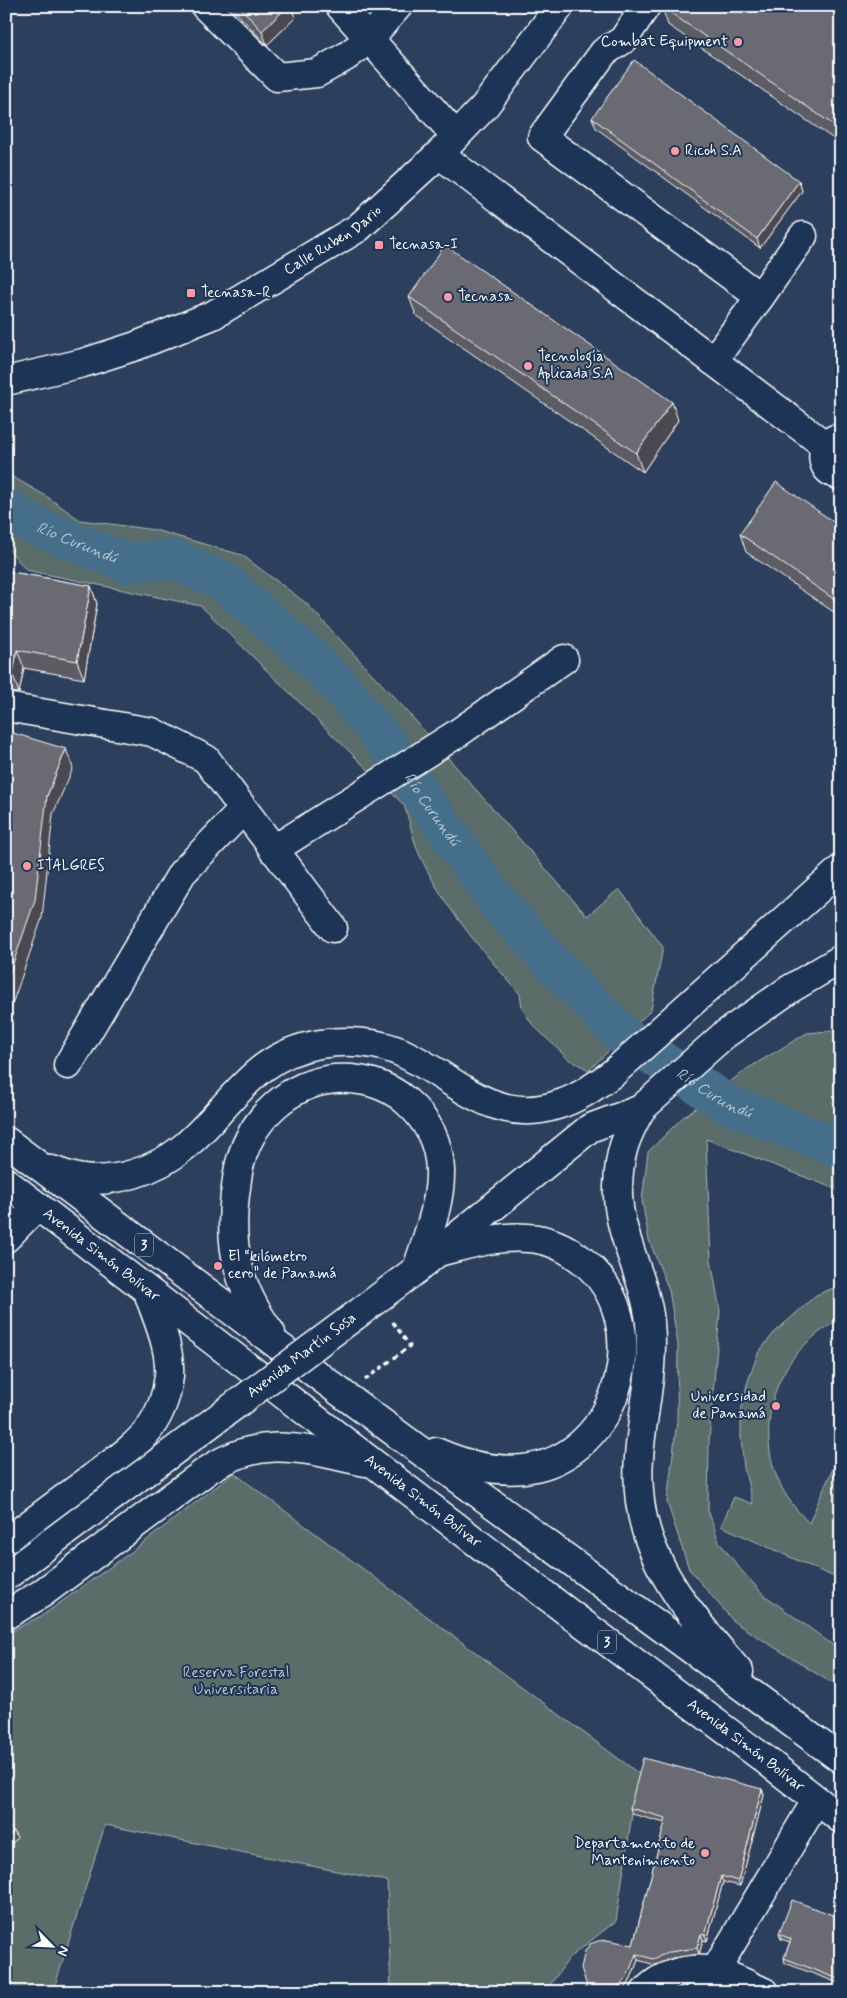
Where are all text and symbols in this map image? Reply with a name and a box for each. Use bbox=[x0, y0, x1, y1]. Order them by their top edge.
place label: Combat Equipment bbox=[601, 32, 728, 52]
marker: Combat Equipment bbox=[732, 36, 744, 48]
place label: Ricoh S.A bbox=[685, 141, 742, 161]
marker: Ricoh S.A bbox=[669, 145, 681, 157]
street label: Calle Ruben Dario bbox=[280, 201, 386, 280]
place label: Tecnasa-I bbox=[389, 235, 458, 255]
marker: Tecnasa-I bbox=[373, 239, 385, 251]
place label: Tecnasa-R bbox=[201, 283, 271, 303]
marker: Tecnasa-R bbox=[185, 287, 197, 299]
place label: Tecnasa bbox=[458, 287, 514, 307]
marker: Tecnasa bbox=[442, 291, 454, 303]
place label: Tecnología Aplicada S.A bbox=[538, 347, 614, 385]
marker: Tecnología Aplicada S.A bbox=[522, 360, 534, 372]
water label: Río Curundú bbox=[33, 517, 122, 569]
water label: Río Curundú bbox=[399, 768, 466, 852]
place label: ITALGRES bbox=[37, 856, 105, 876]
marker: ITALGRES bbox=[21, 860, 33, 872]
water label: Río Curundú bbox=[672, 1063, 757, 1124]
street label: Avenida Simón Bolívar bbox=[39, 1204, 165, 1307]
road number: 3 bbox=[135, 1234, 153, 1256]
place label: El “kilómetro cero” de Panamá bbox=[228, 1247, 337, 1284]
marker: El “kilómetro cero” de Panamá bbox=[212, 1260, 224, 1272]
street label: Avenida Martín Sosa bbox=[243, 1308, 361, 1403]
place label: Universidad de Panamá bbox=[691, 1387, 766, 1424]
marker: Universidad de Panamá bbox=[770, 1400, 782, 1412]
street label: Avenida Simón Bolívar bbox=[360, 1450, 486, 1553]
road number: 3 bbox=[598, 1630, 616, 1654]
park label: Reserva Forestal Universitaria bbox=[183, 1663, 289, 1700]
street label: Avenida Simón Bolívar bbox=[683, 1695, 809, 1797]
place label: Departamento de Mantenimiento bbox=[574, 1834, 695, 1871]
marker: Departamento de Mantenimiento bbox=[699, 1847, 711, 1859]
north arrow bbox=[28, 1920, 78, 1970]
text: N bbox=[53, 1943, 73, 1959]

